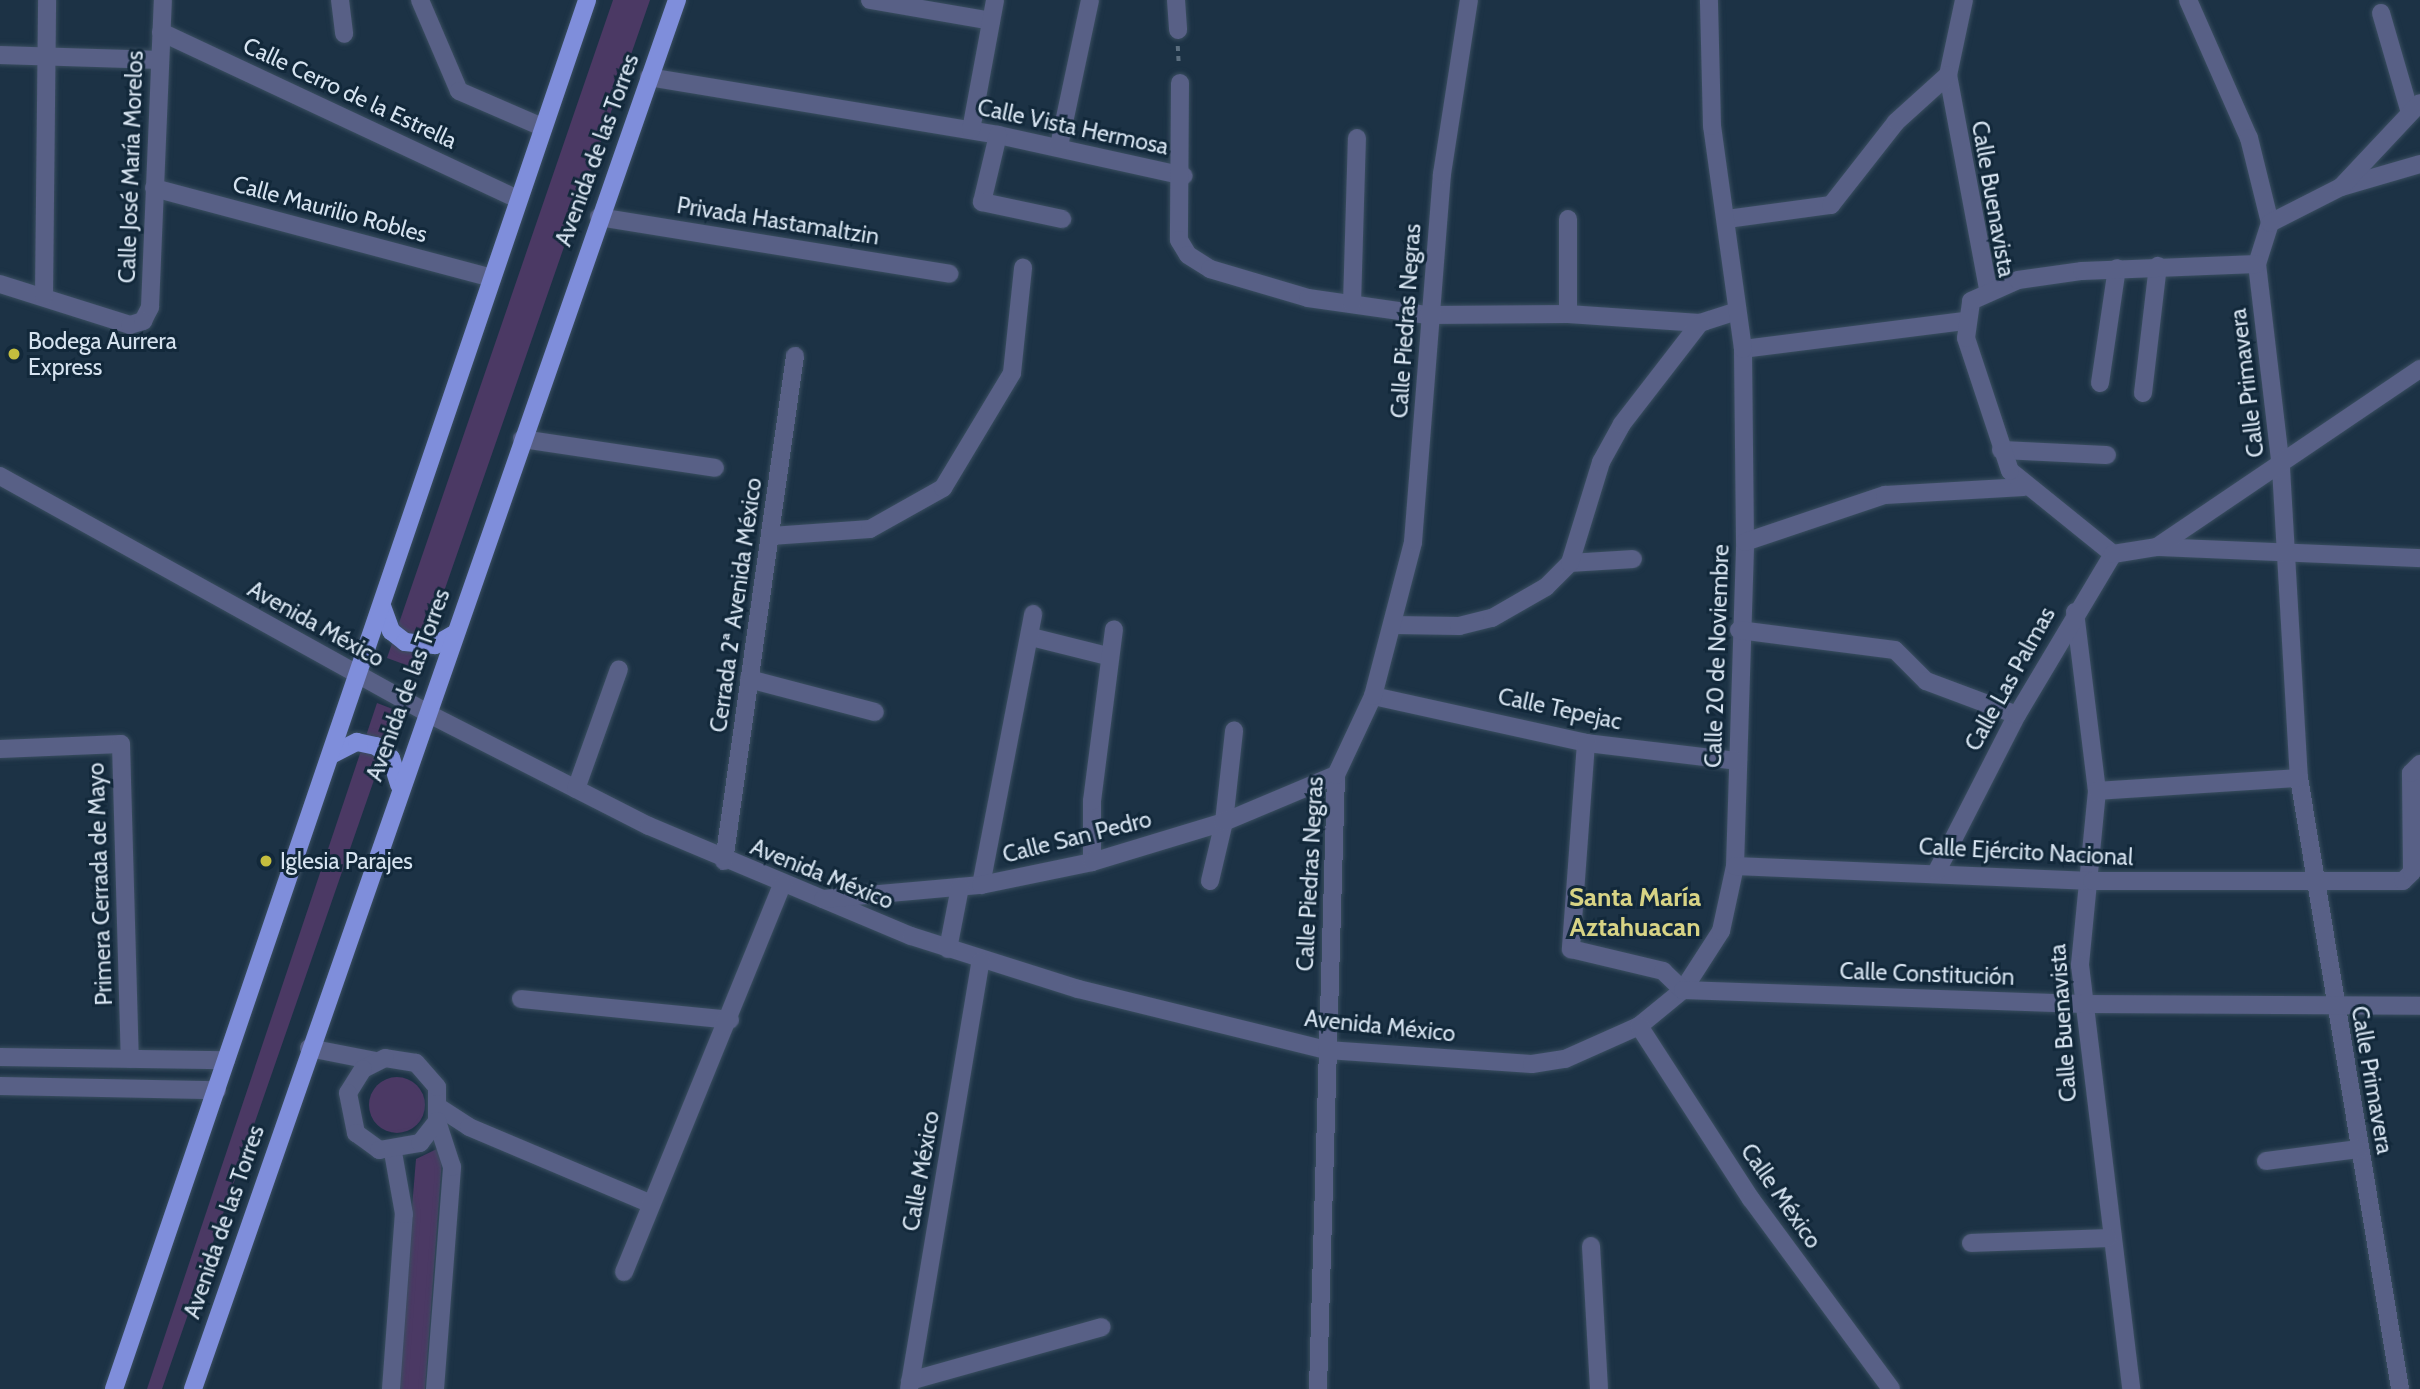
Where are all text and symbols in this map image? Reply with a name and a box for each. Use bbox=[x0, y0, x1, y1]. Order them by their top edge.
street label: Calle Cerro de la Estrella bbox=[239, 31, 461, 155]
street label: Calle José María Morelos bbox=[113, 50, 149, 284]
street label: Avenida de las Torres bbox=[549, 50, 645, 250]
street label: Calle Vista Hermosa bbox=[975, 93, 1171, 161]
street label: Calle Buenavista bbox=[1966, 119, 2020, 279]
street label: Calle Maurilio Robles bbox=[230, 170, 430, 248]
street label: Privada Hastamaltzin bbox=[675, 191, 881, 251]
street label: Calle Piedras Negras bbox=[1385, 223, 1427, 419]
street label: Calle Primavera bbox=[2224, 307, 2270, 459]
place label: Bodega Aurrera Express bbox=[28, 327, 177, 381]
marker: Bodega Aurrera Express bbox=[6, 346, 22, 362]
street label: Cerrada 2ª Avenida México bbox=[704, 476, 768, 734]
street label: Calle 20 de Noviembre bbox=[1699, 544, 1735, 768]
street label: Avenida México bbox=[243, 575, 389, 673]
street label: Avenida de las Torres bbox=[360, 585, 456, 785]
street label: Calle Las Palmas bbox=[1959, 602, 2061, 756]
street label: Calle Tepejac bbox=[1495, 682, 1625, 736]
street label: Primera Cerrada de Mayo bbox=[82, 762, 118, 1006]
street label: Calle Piedras Negras bbox=[1291, 776, 1329, 972]
street label: Calle San Pedro bbox=[1000, 805, 1154, 869]
street label: Avenida México bbox=[746, 833, 898, 915]
street label: Calle Ejército Nacional bbox=[1918, 833, 2134, 871]
place label: Iglesia Parajes bbox=[280, 847, 413, 875]
marker: Iglesia Parajes bbox=[258, 853, 274, 869]
district label: Santa María Aztahuacan bbox=[1569, 882, 1701, 944]
street label: Calle Buenavista bbox=[2044, 943, 2082, 1103]
street label: Calle Constitución bbox=[1839, 957, 2015, 991]
street label: Avenida México bbox=[1303, 1004, 1457, 1048]
street label: Calle Primavera bbox=[2345, 1004, 2399, 1156]
street label: Calle México bbox=[897, 1109, 945, 1233]
street label: Avenida de las Torres bbox=[178, 1122, 270, 1322]
street label: Calle México bbox=[1735, 1138, 1827, 1254]

